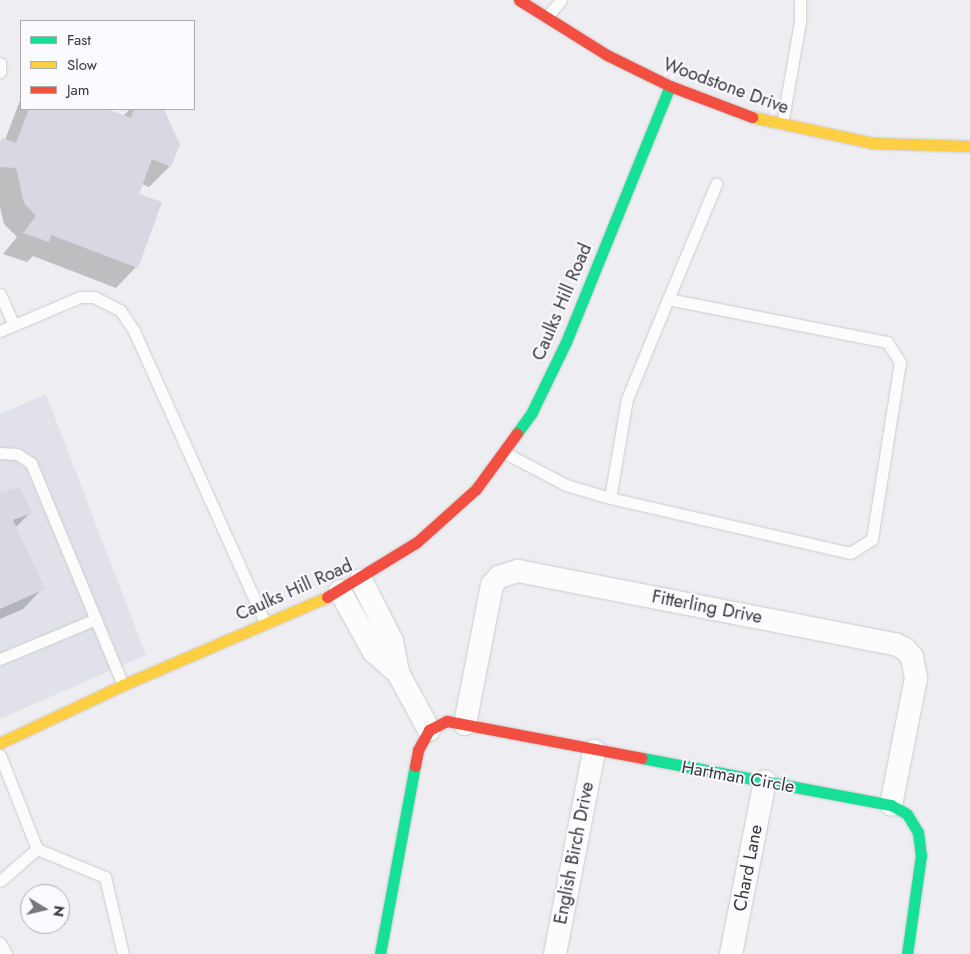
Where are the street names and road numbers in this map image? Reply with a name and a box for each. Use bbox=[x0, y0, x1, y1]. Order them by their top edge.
street label: Woodstone Drive bbox=[660, 53, 792, 119]
street label: Caulks Hill Road bbox=[528, 240, 596, 364]
street label: Caulks Hill Road bbox=[232, 555, 356, 625]
street label: Fitterling Drive bbox=[650, 586, 764, 628]
street label: Hartman Circle bbox=[680, 756, 796, 798]
street label: English Birch Drive bbox=[550, 780, 598, 926]
street label: Chard Lane bbox=[729, 823, 767, 913]

